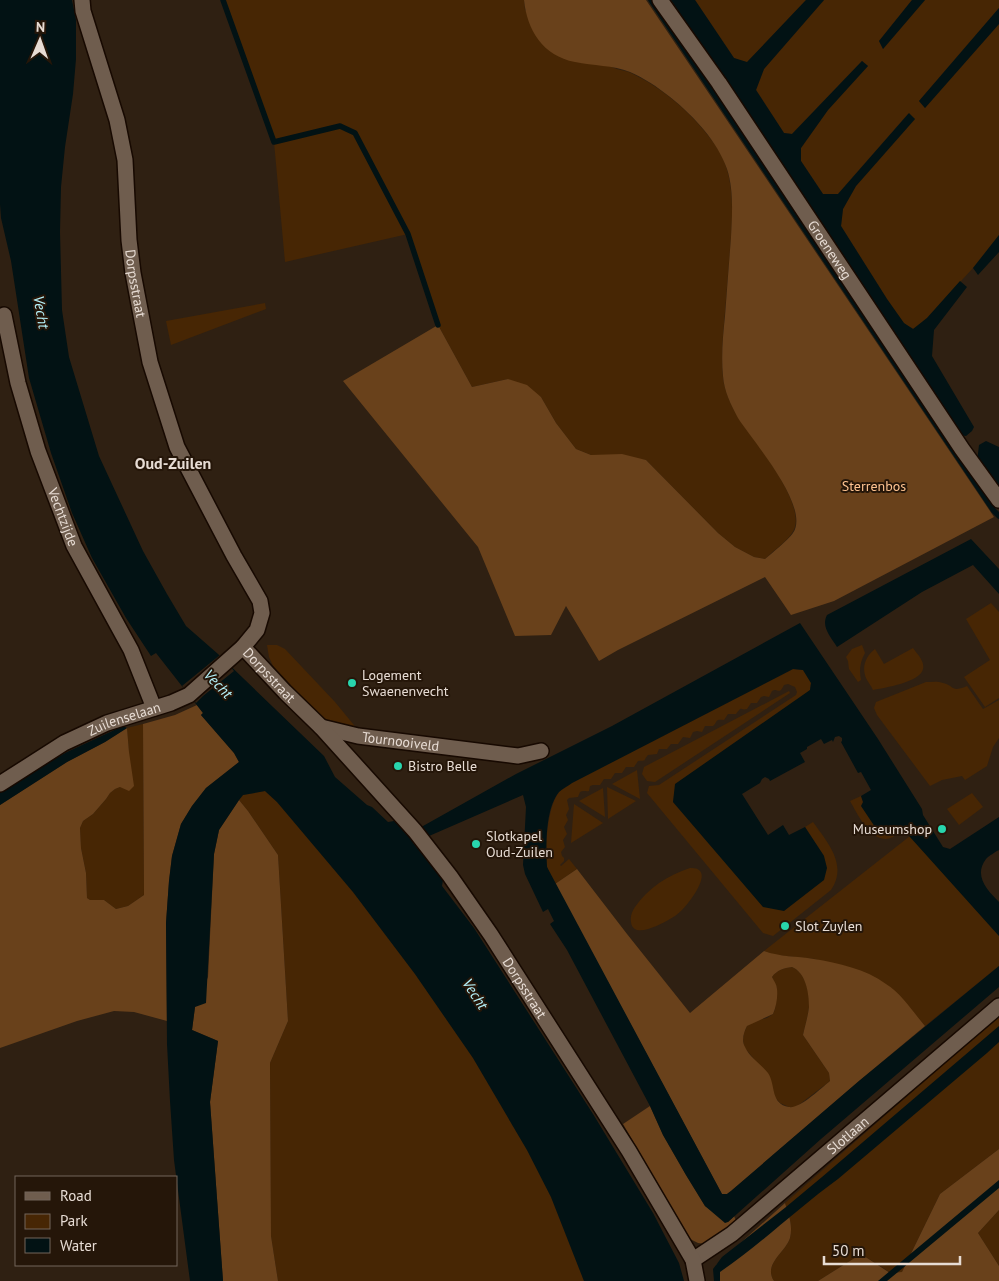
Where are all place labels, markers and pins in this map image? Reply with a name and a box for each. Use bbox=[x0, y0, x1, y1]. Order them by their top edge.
place label: Logement Swaenenvecht bbox=[362, 666, 449, 700]
marker: Logement Swaenenvecht bbox=[346, 677, 358, 689]
place label: Bistro Belle bbox=[408, 757, 477, 775]
marker: Bistro Belle bbox=[392, 760, 404, 772]
place label: Museumshop bbox=[853, 820, 932, 838]
marker: Museumshop bbox=[936, 823, 948, 835]
place label: Slotkapel Oud-Zuilen bbox=[486, 827, 553, 861]
marker: Slotkapel Oud-Zuilen bbox=[470, 838, 482, 850]
place label: Slot Zuylen bbox=[795, 917, 862, 935]
marker: Slot Zuylen bbox=[779, 920, 791, 932]

